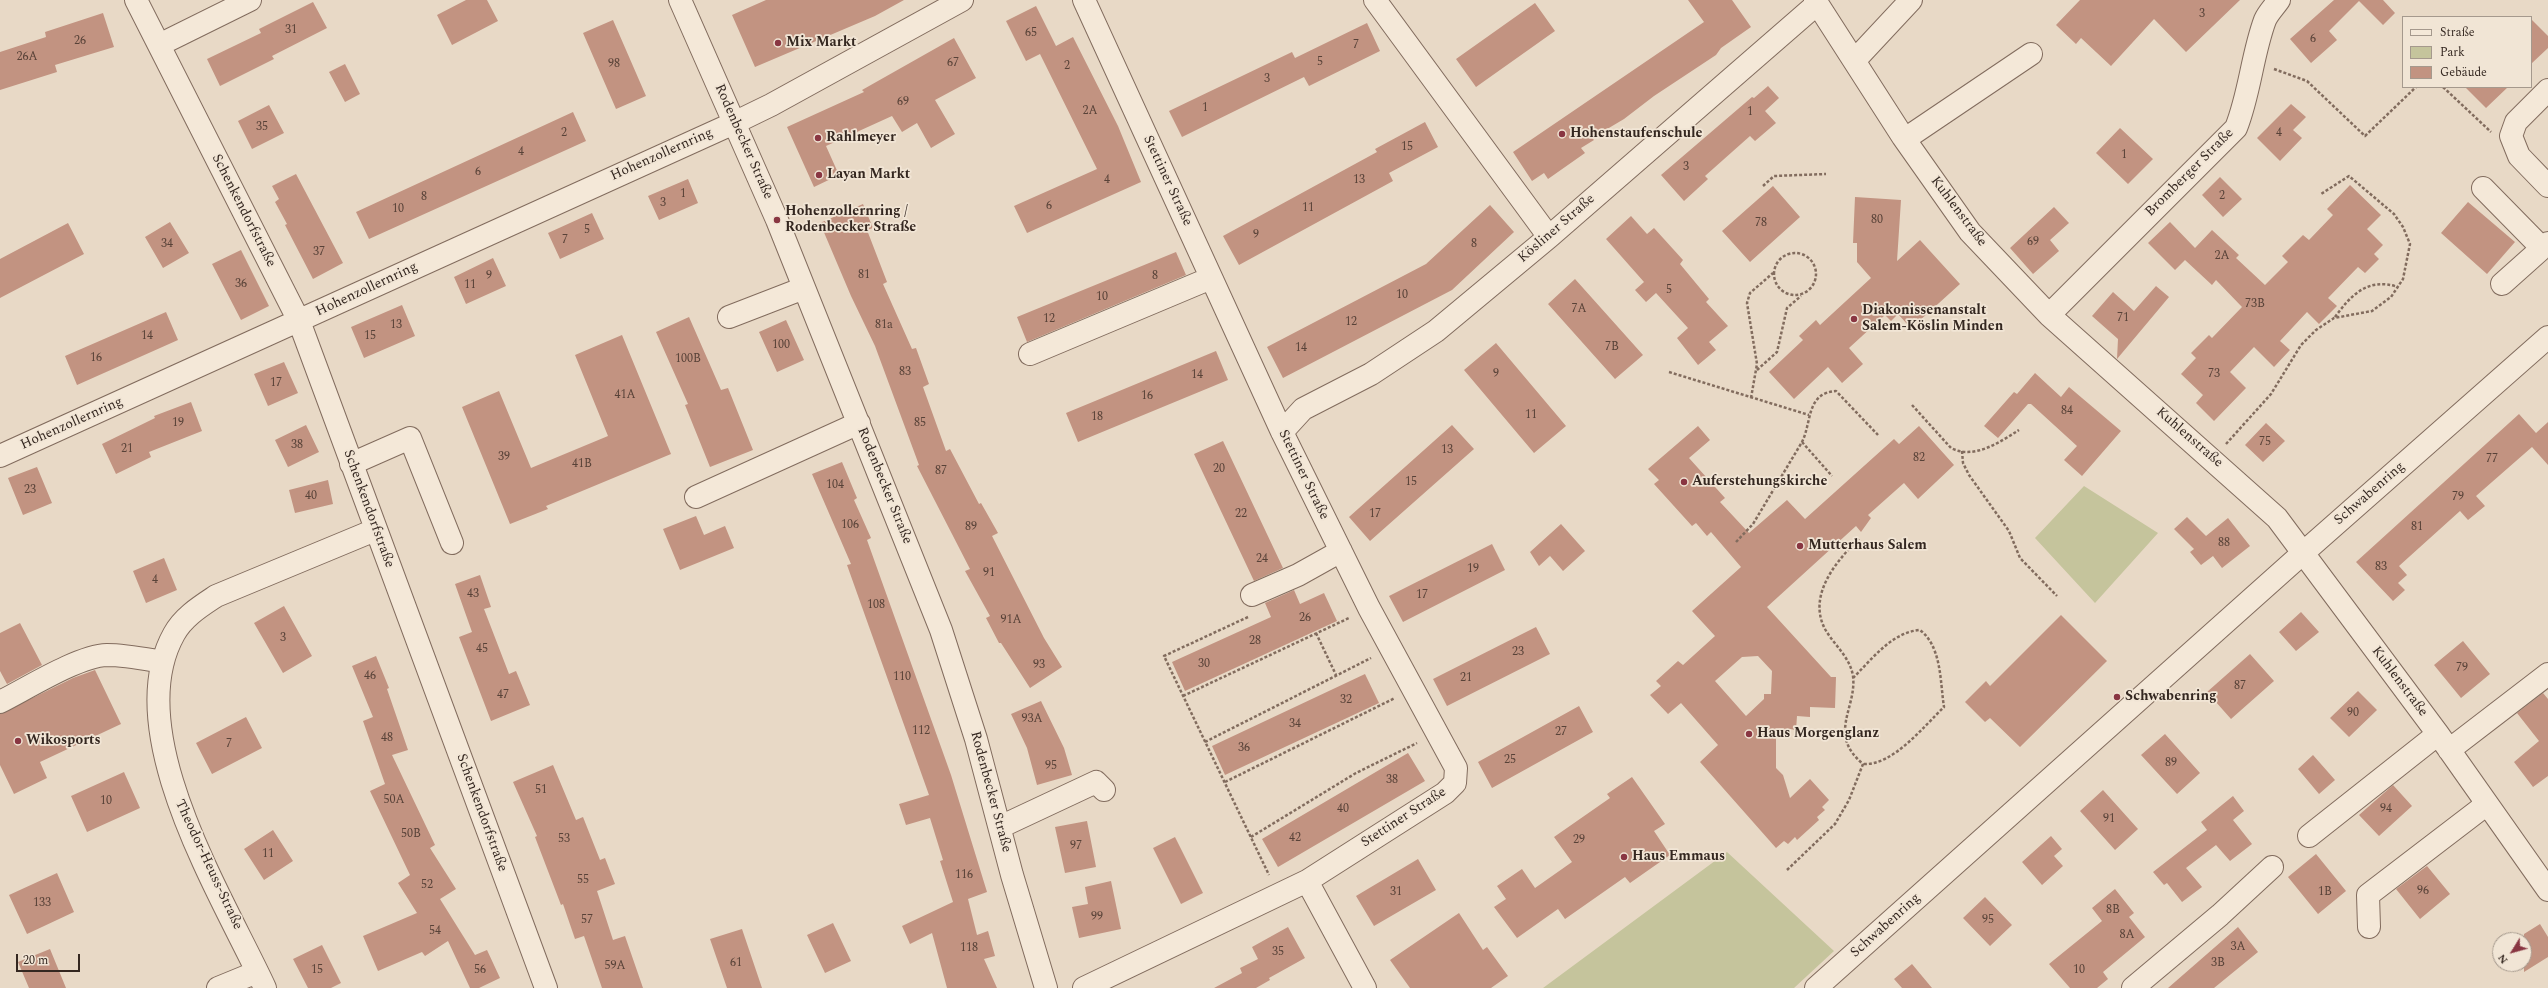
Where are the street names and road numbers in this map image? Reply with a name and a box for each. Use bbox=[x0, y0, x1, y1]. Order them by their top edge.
street label: Rodenbecker Straße bbox=[710, 82, 776, 202]
street label: Hohenzollernring bbox=[608, 125, 716, 185]
street label: Bromberger Straße bbox=[2142, 125, 2238, 221]
street label: Stettiner Straße bbox=[1139, 133, 1195, 229]
street label: Schenkendorfstraße bbox=[207, 152, 279, 270]
street label: Kuhlenstraße bbox=[1926, 174, 1990, 250]
street label: Kösliner Straße bbox=[1515, 191, 1599, 267]
street label: Hohenzollernring bbox=[313, 259, 421, 321]
street label: Hohenzollernring bbox=[18, 394, 126, 454]
street label: Kuhlenstraße bbox=[2152, 404, 2226, 472]
street label: Rodenbecker Straße bbox=[853, 425, 915, 547]
street label: Stettiner Straße bbox=[1274, 427, 1332, 523]
street label: Schenkendorfstraße bbox=[339, 448, 397, 570]
street label: Schwabenring bbox=[2331, 459, 2409, 529]
street label: Kuhlenstraße bbox=[2367, 644, 2431, 720]
street label: Rodenbecker Straße bbox=[966, 730, 1014, 854]
street label: Schenkendorfstraße bbox=[452, 752, 510, 874]
street label: Stettiner Straße bbox=[1358, 784, 1450, 852]
street label: Theodor-Heuss-Straße bbox=[170, 797, 246, 933]
street label: Schwabenring bbox=[1848, 890, 1924, 962]

